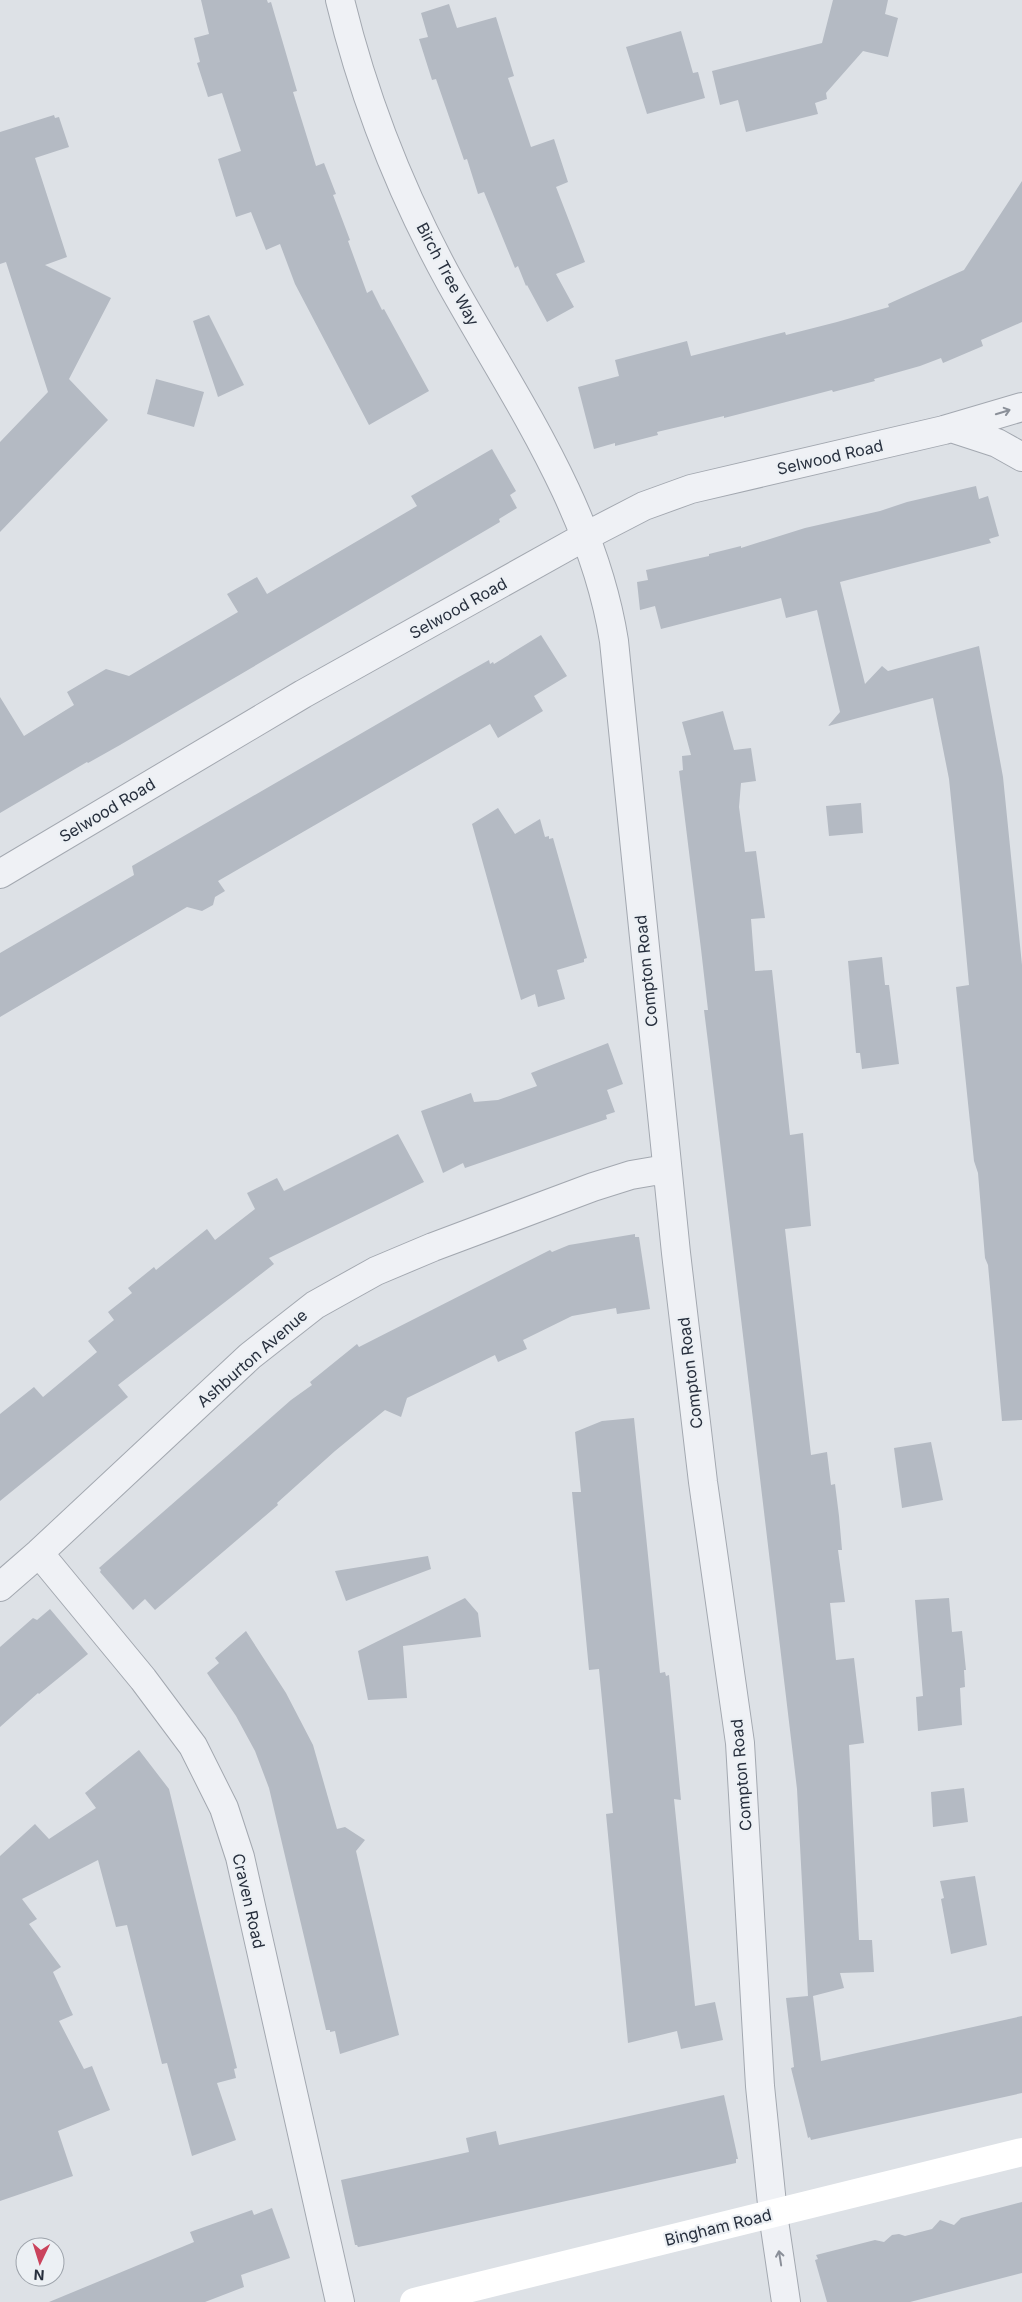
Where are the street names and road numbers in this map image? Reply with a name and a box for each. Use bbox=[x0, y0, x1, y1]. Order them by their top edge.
street label: Birch Tree Way bbox=[412, 219, 484, 329]
street label: Selwood Road bbox=[775, 435, 885, 479]
street label: Selwood Road bbox=[406, 573, 510, 643]
street label: Selwood Road bbox=[55, 774, 159, 846]
street label: Compton Road bbox=[630, 914, 662, 1028]
street label: Ashburton Avenue bbox=[193, 1305, 311, 1411]
street label: Compton Road bbox=[673, 1316, 707, 1430]
street label: Compton Road bbox=[726, 1718, 756, 1832]
street label: Craven Road bbox=[228, 1851, 270, 1951]
street label: Bingham Road bbox=[663, 2204, 773, 2250]

